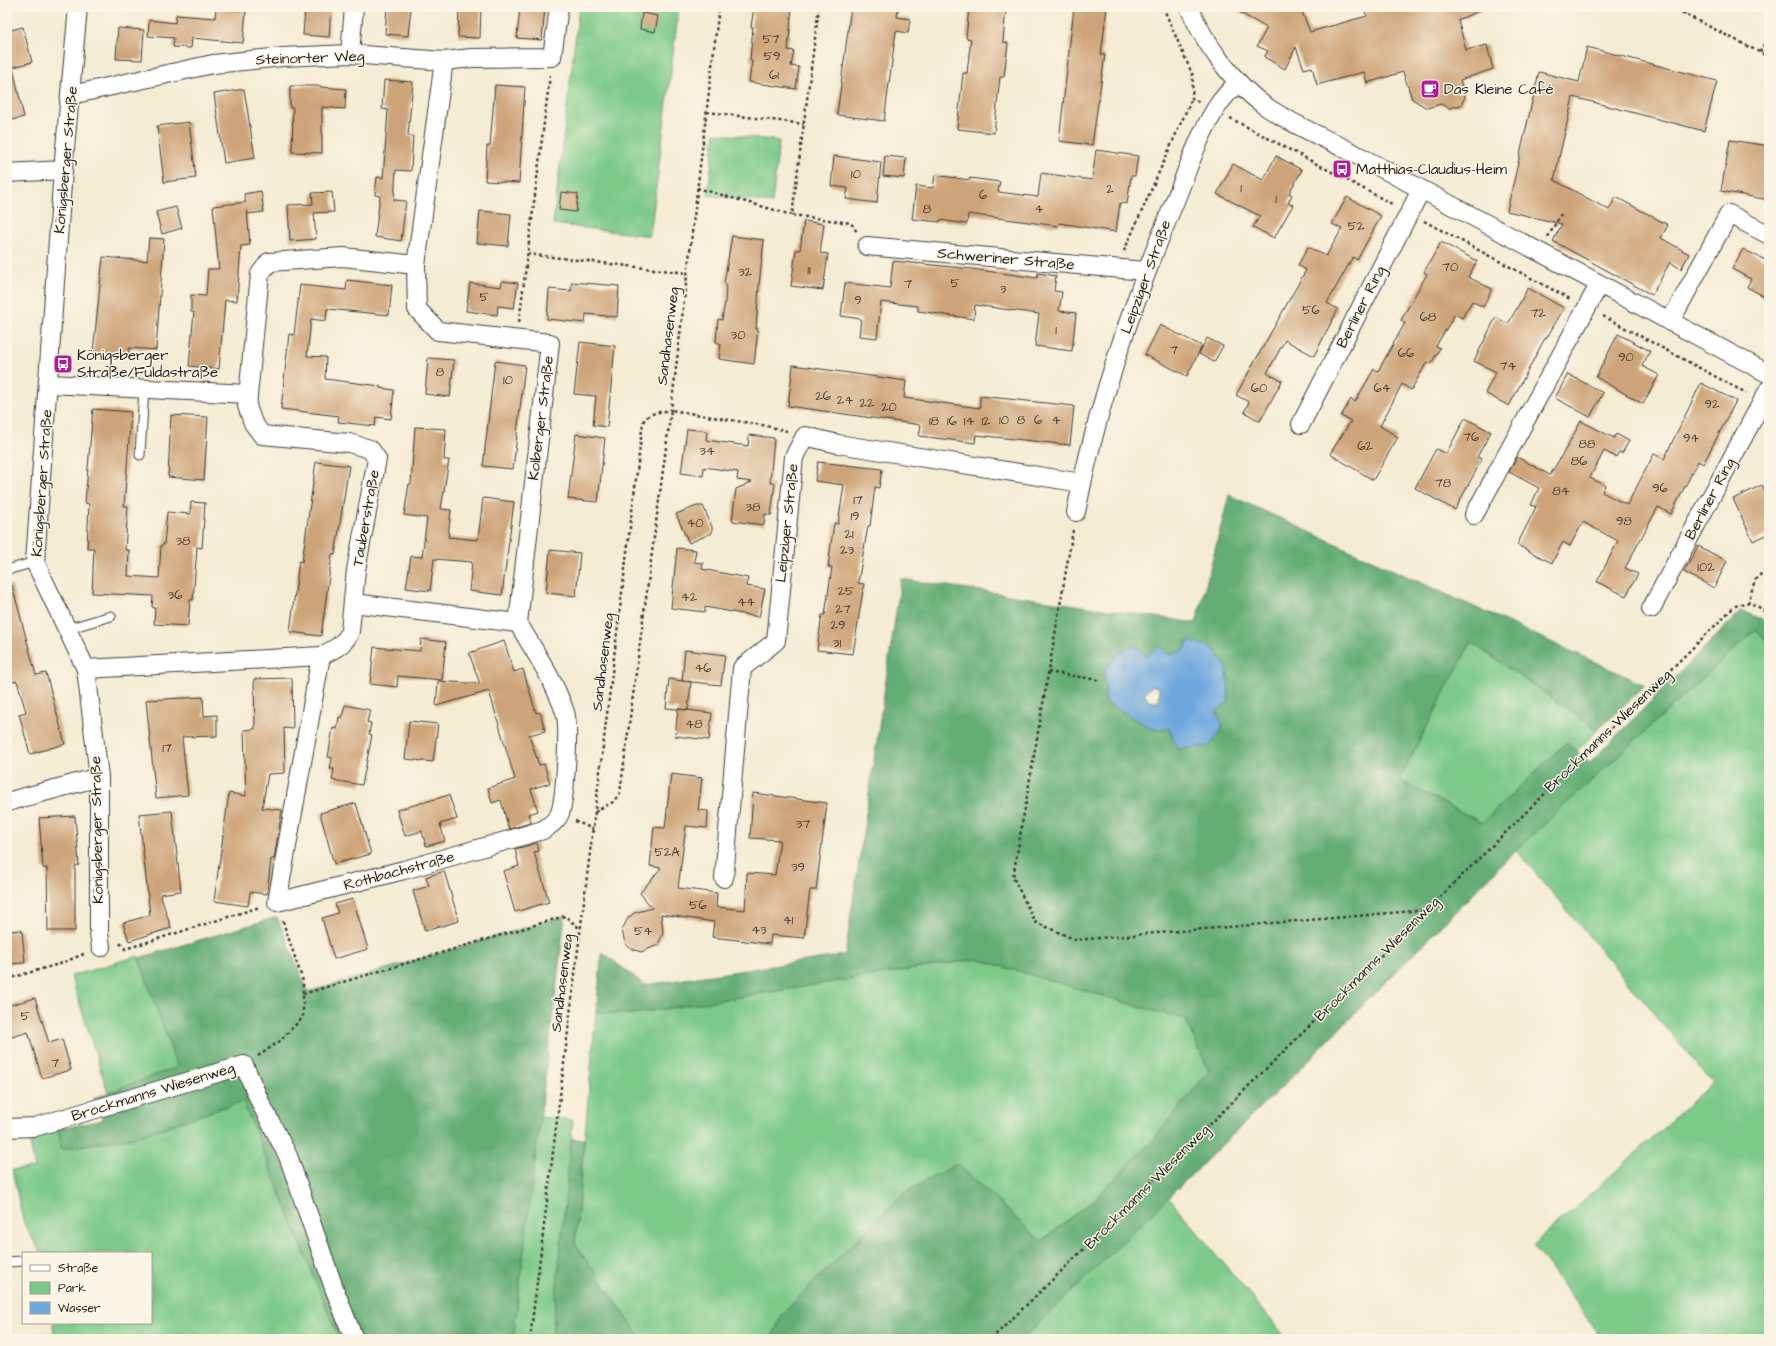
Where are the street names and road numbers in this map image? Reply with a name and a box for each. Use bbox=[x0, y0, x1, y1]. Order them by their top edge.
street label: Steinorter Weg bbox=[255, 46, 365, 71]
street label: Königsberger Straße bbox=[49, 85, 84, 235]
street label: Leipziger Straße bbox=[1116, 217, 1177, 337]
street label: Schweriner Straße bbox=[937, 243, 1075, 275]
street label: Berliner Ring bbox=[1331, 262, 1392, 352]
street label: Sandhasenweg bbox=[652, 286, 685, 386]
street label: Kolberger Straße bbox=[523, 355, 560, 482]
street label: Königsberger Straße bbox=[26, 409, 59, 558]
street label: Berliner Ring bbox=[1680, 454, 1741, 544]
street label: Leipziger Straße bbox=[770, 463, 805, 584]
street label: Tauberstraße bbox=[347, 468, 385, 568]
street label: Sandhasenweg bbox=[587, 612, 620, 712]
street label: Brockmanns Wiesenweg bbox=[1540, 664, 1677, 798]
street label: Königsberger Straße bbox=[85, 756, 110, 904]
street label: Rothbachstraße bbox=[341, 846, 457, 896]
street label: Brockmanns Wiesenweg bbox=[1310, 891, 1445, 1027]
street label: Sandhasenweg bbox=[546, 933, 579, 1033]
street label: Brockmanns Wiesenweg bbox=[69, 1057, 238, 1128]
street label: Brockmanns Wiesenweg bbox=[1080, 1119, 1215, 1255]

